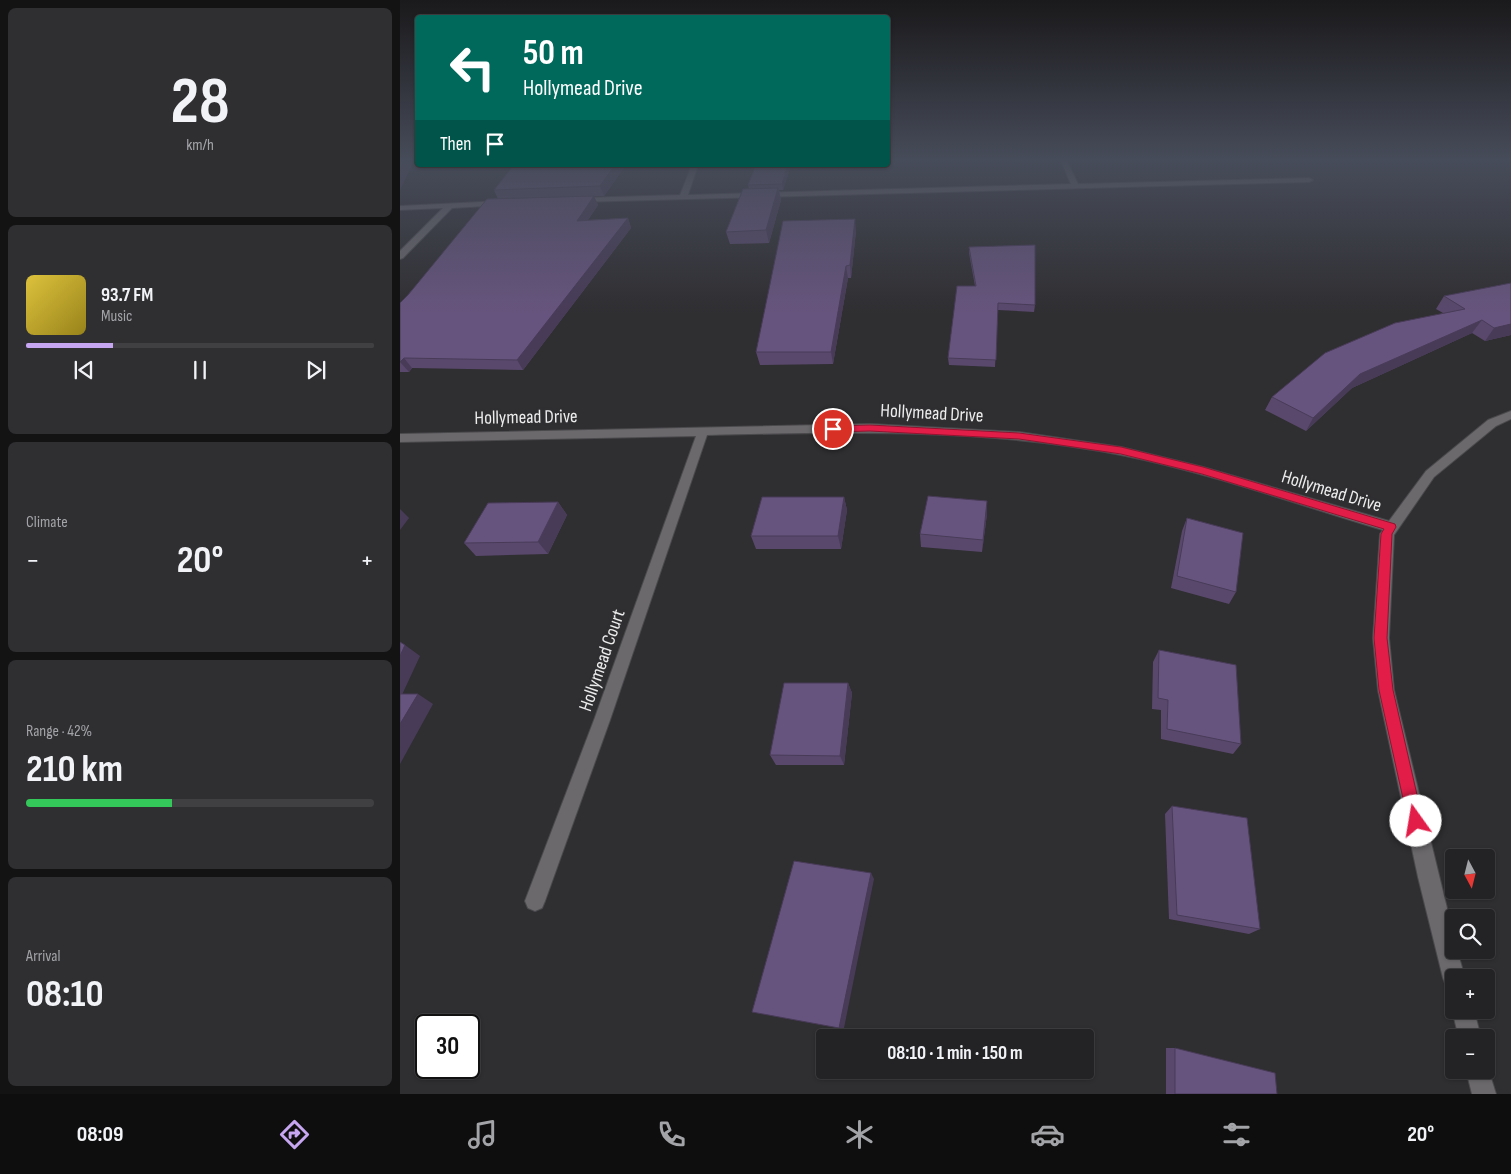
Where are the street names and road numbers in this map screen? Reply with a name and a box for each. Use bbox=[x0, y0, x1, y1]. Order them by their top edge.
street label: Hollymead Drive bbox=[880, 399, 984, 428]
street label: Hollymead Drive bbox=[474, 405, 578, 430]
street label: Hollymead Drive bbox=[1279, 465, 1384, 518]
street label: Hollymead Court bbox=[574, 606, 631, 715]

